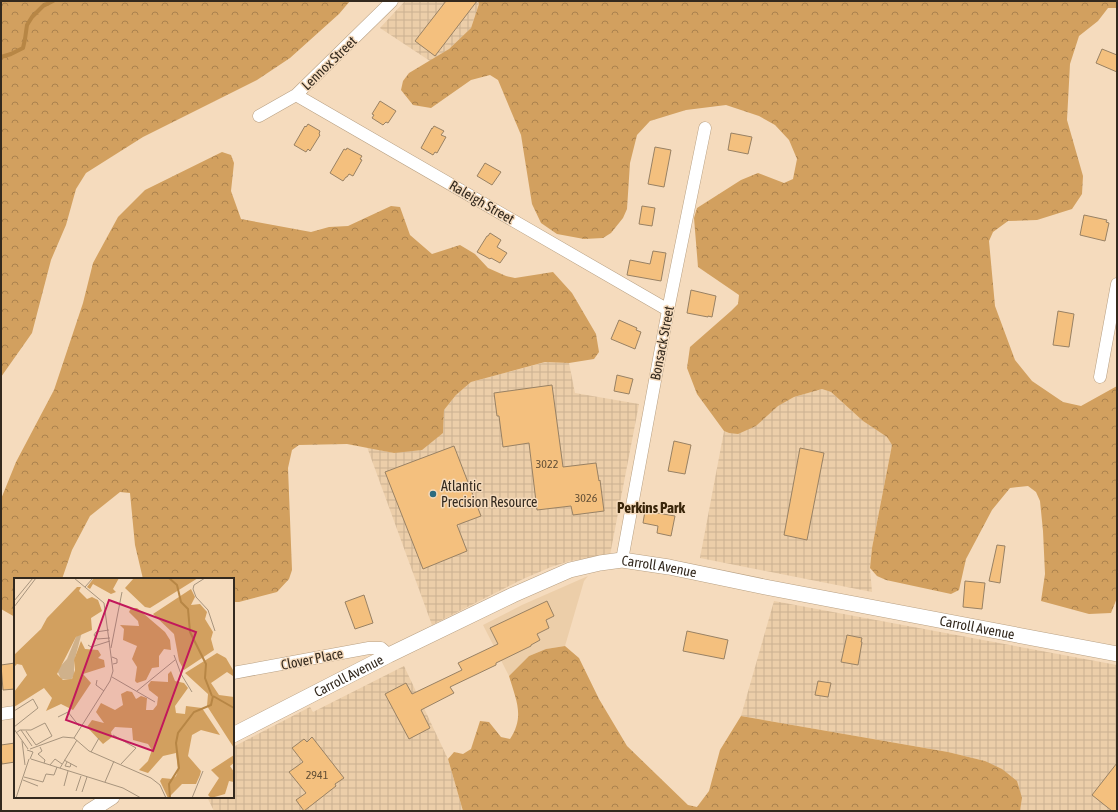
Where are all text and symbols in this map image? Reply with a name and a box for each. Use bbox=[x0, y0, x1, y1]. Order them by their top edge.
street label: Lennox Street bbox=[298, 33, 360, 93]
street label: Raleigh Street bbox=[447, 177, 517, 227]
street label: Bonsack Street bbox=[647, 304, 677, 382]
house number: 3022 bbox=[536, 457, 558, 471]
place label: Atlantic Precision Resource bbox=[441, 478, 537, 510]
marker: Atlantic Precision Resource bbox=[428, 489, 438, 499]
house number: 3026 bbox=[575, 491, 598, 505]
district label: Perkins Park bbox=[617, 499, 685, 516]
street label: Carroll Avenue bbox=[621, 552, 698, 581]
inset map bbox=[14, 578, 234, 798]
street label: Carroll Avenue bbox=[939, 612, 1016, 642]
street label: Clover Place bbox=[280, 645, 344, 673]
street label: Carroll Avenue bbox=[311, 651, 386, 700]
house number: 2941 bbox=[306, 768, 329, 782]

